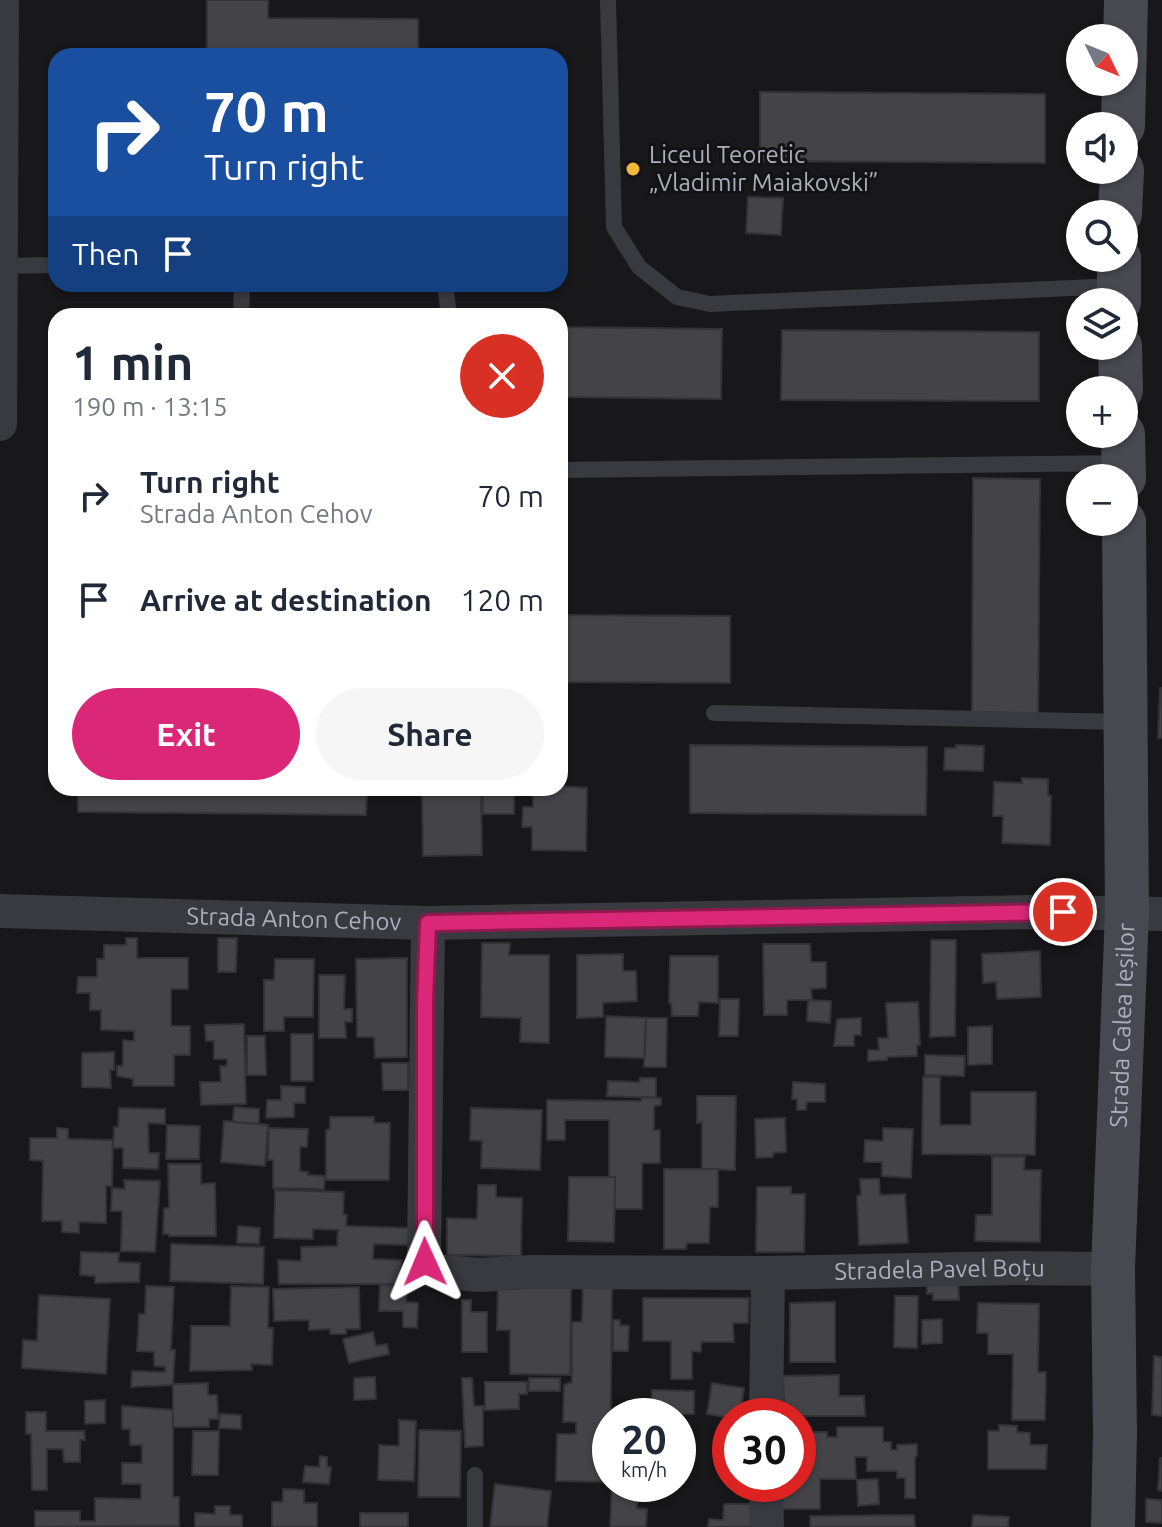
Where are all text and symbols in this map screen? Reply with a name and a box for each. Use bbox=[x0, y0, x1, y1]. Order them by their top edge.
north arrow bbox=[1066, 24, 1138, 96]
map controls bbox=[1066, 24, 1138, 536]
icon: right bbox=[72, 80, 176, 184]
text: 70 m bbox=[204, 80, 329, 143]
button: sound bbox=[1066, 112, 1138, 184]
place label: Liceul Teoretic „Vladimir Maiakovski” bbox=[649, 141, 878, 196]
text: Turn right bbox=[204, 146, 364, 187]
marker: Liceul Teoretic „Vladimir Maiakovski” bbox=[624, 160, 642, 178]
button: search bbox=[1066, 200, 1138, 272]
icon: arrive bbox=[156, 232, 200, 276]
text: Then bbox=[72, 237, 140, 271]
button: layers bbox=[1066, 288, 1138, 360]
button: close bbox=[460, 334, 544, 418]
text: 1 min bbox=[72, 335, 193, 389]
button: + bbox=[1066, 376, 1138, 448]
text: 190 m · 13:15 bbox=[72, 392, 228, 421]
button: − bbox=[1066, 464, 1138, 536]
text: Turn right bbox=[140, 465, 280, 499]
icon: right bbox=[72, 474, 116, 518]
text: 70 m bbox=[477, 479, 544, 513]
text: Strada Anton Cehov bbox=[140, 499, 372, 528]
icon: arrive bbox=[72, 578, 116, 622]
text: Arrive at destination bbox=[140, 583, 432, 617]
text: 120 m bbox=[460, 583, 544, 617]
button: Exit bbox=[72, 688, 300, 780]
button: Share bbox=[316, 688, 544, 780]
pin bbox=[1029, 878, 1097, 946]
icon: arrive bbox=[1041, 890, 1085, 934]
street label: Strada Anton Cehov bbox=[186, 902, 402, 935]
street label: Strada Calea Ieșilor bbox=[1105, 922, 1140, 1128]
position arrow bbox=[383, 1220, 467, 1304]
street label: Stradela Pavel Boțu bbox=[834, 1254, 1045, 1285]
speed limit sign: 30 bbox=[712, 1398, 816, 1502]
text: 20 bbox=[621, 1417, 667, 1462]
text: km/h bbox=[621, 1458, 667, 1481]

